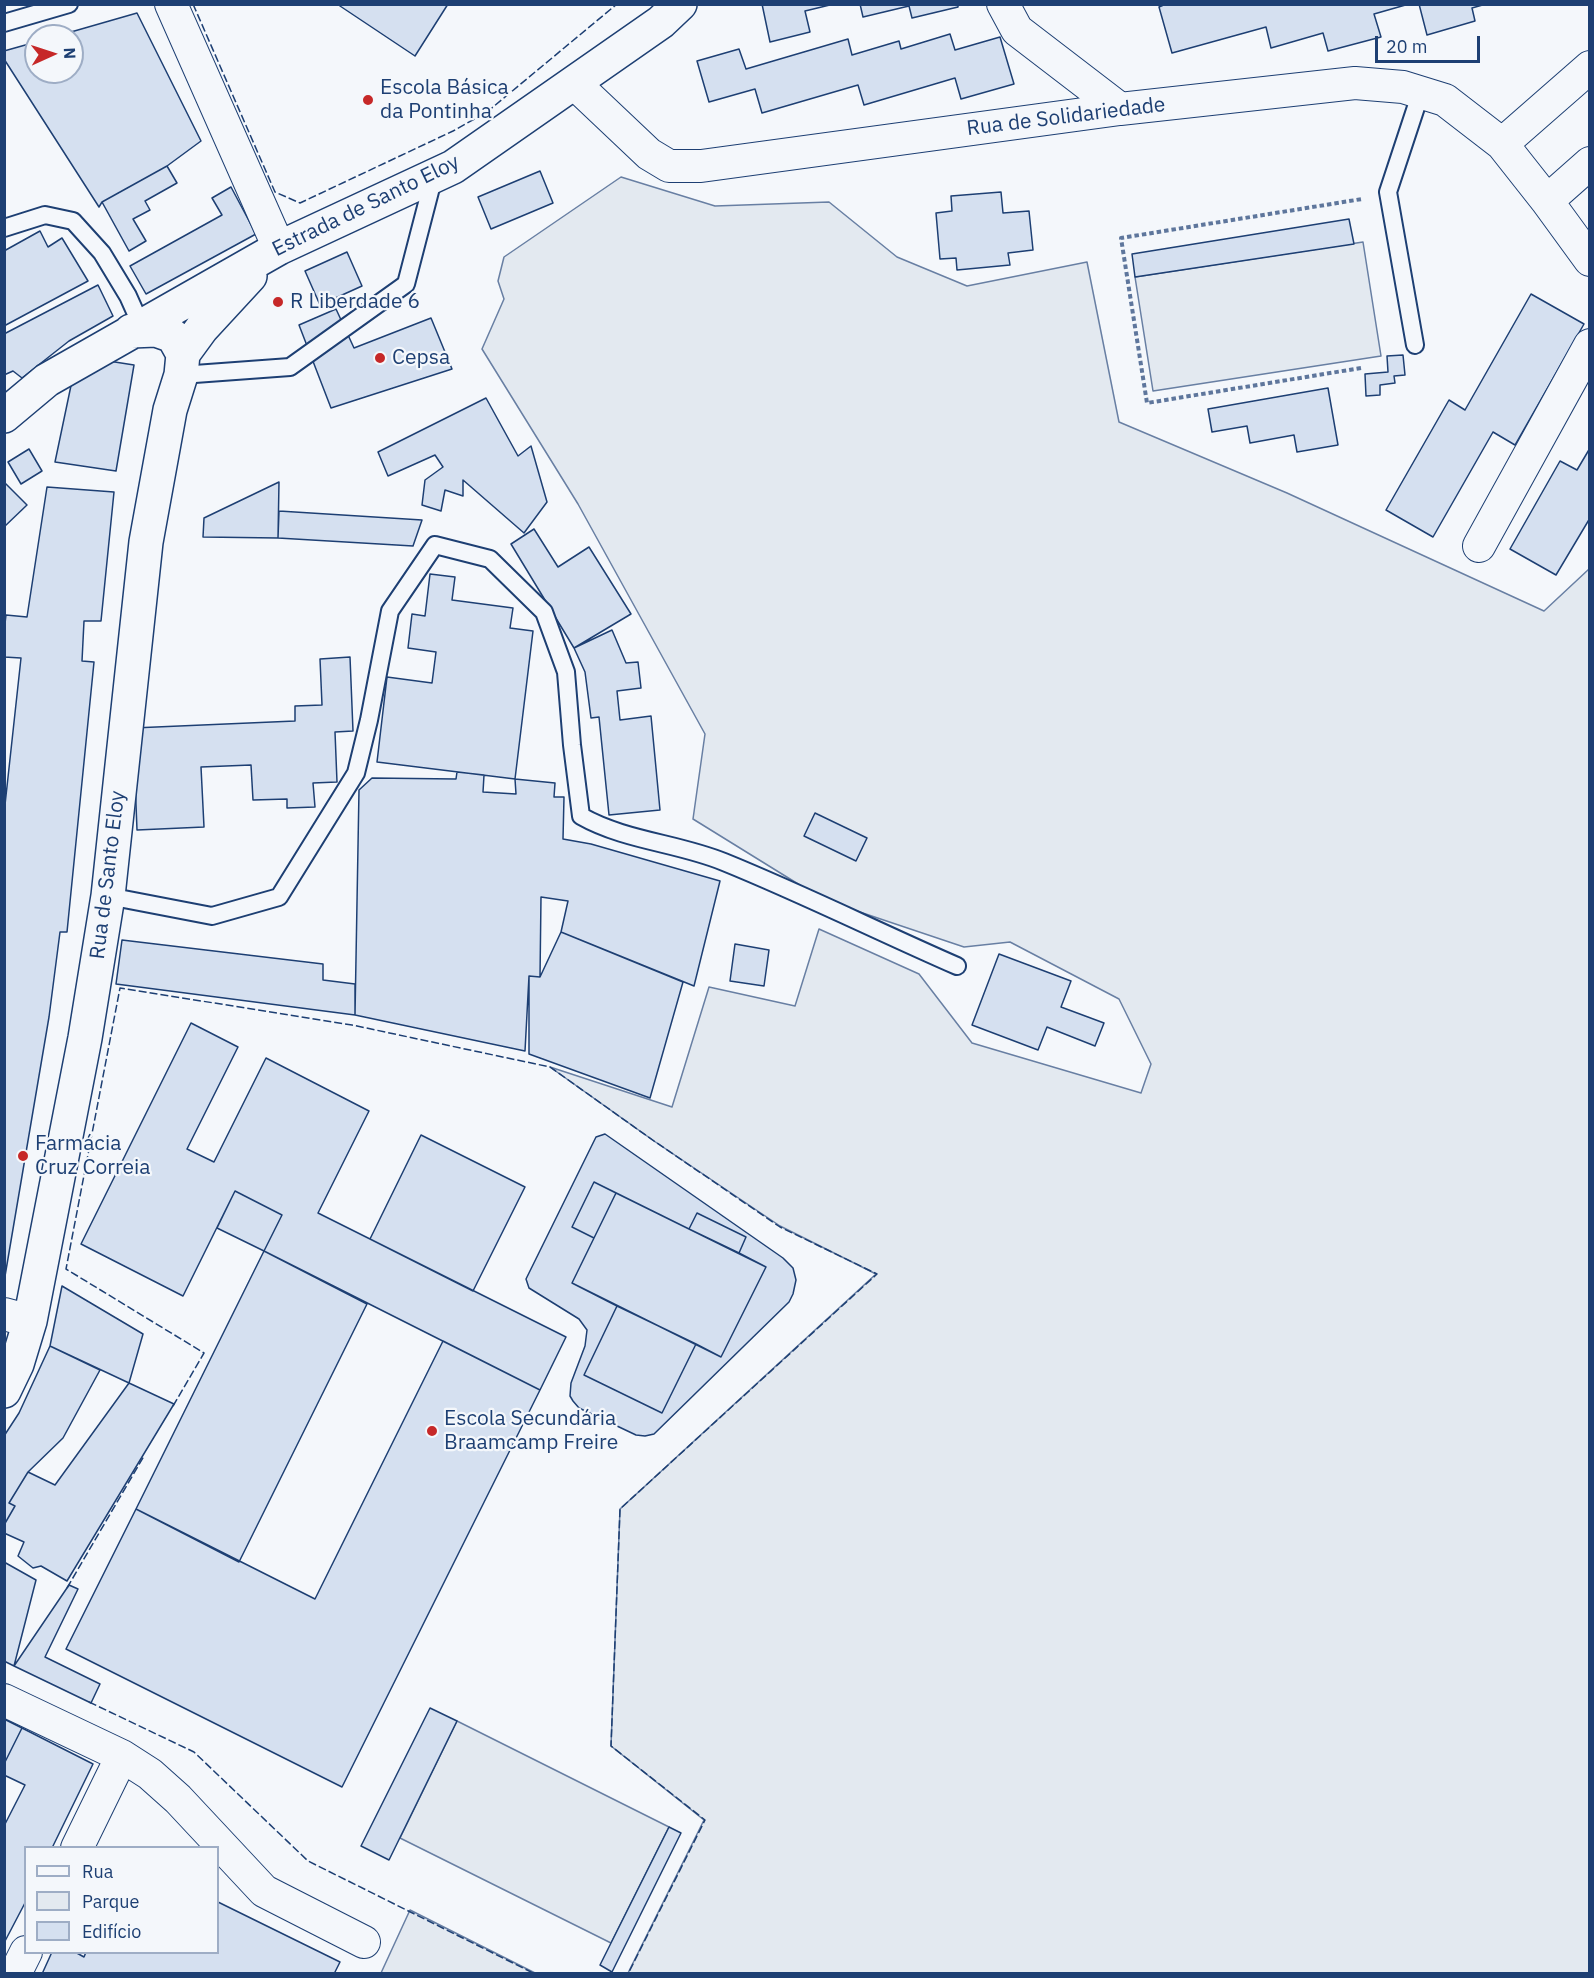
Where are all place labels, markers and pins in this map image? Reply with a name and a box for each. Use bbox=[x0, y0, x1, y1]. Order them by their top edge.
place label: Escola Básica da Pontinha bbox=[380, 75, 509, 125]
marker: Escola Básica da Pontinha bbox=[361, 93, 375, 107]
place label: R Liberdade 6 bbox=[290, 289, 420, 315]
marker: R Liberdade 6 bbox=[271, 295, 285, 309]
place label: Cepsa bbox=[392, 345, 450, 371]
marker: Cepsa bbox=[373, 351, 387, 365]
place label: Farmácia Cruz Correia bbox=[35, 1131, 150, 1181]
marker: Farmácia Cruz Correia bbox=[16, 1149, 30, 1163]
place label: Escola Secundária Braamcamp Freire bbox=[444, 1406, 618, 1456]
marker: Escola Secundária Braamcamp Freire bbox=[425, 1424, 439, 1438]

